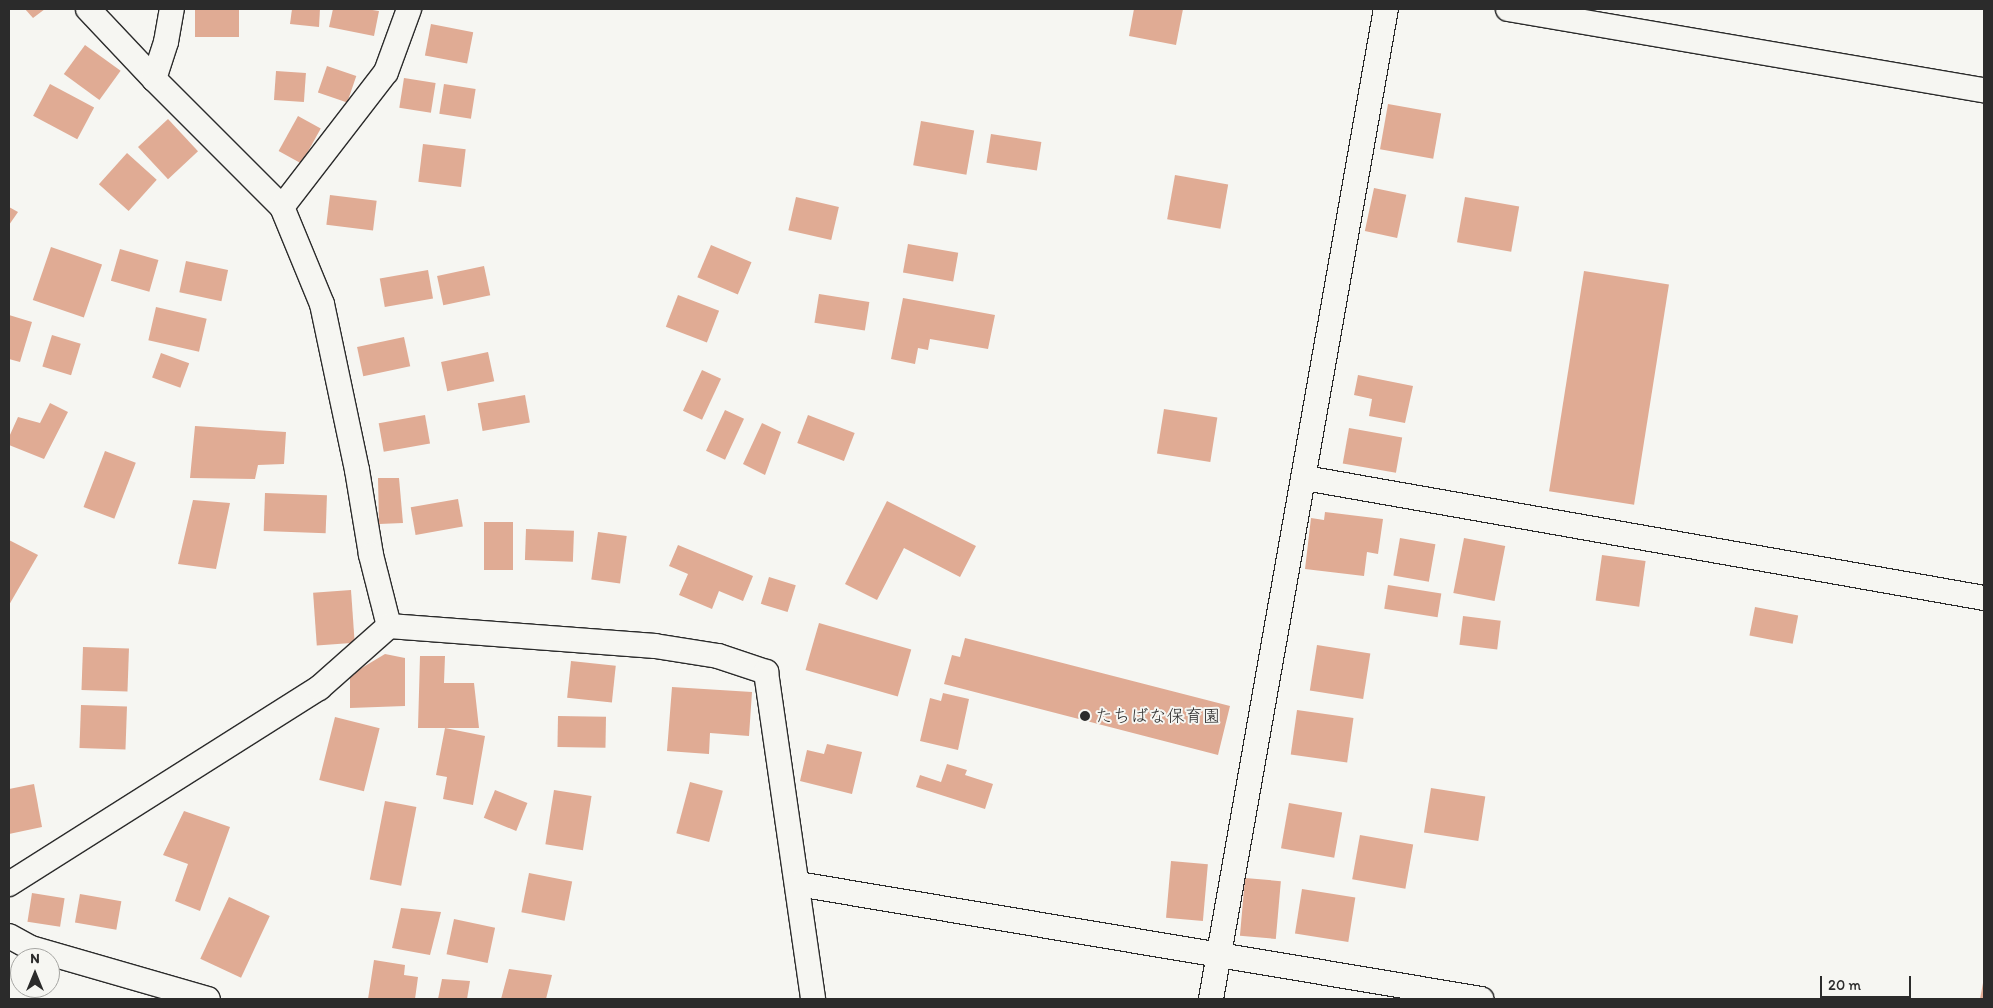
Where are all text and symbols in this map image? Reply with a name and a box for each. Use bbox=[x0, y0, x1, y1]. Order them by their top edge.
place label: たちばな保育園 bbox=[1095, 705, 1221, 727]
marker: たちばな保育園 bbox=[1079, 710, 1091, 722]
north arrow bbox=[10, 948, 60, 998]
text: N bbox=[30, 950, 40, 967]
scale bar bbox=[1823, 966, 1914, 998]
text: 20 m bbox=[1828, 976, 1861, 994]

